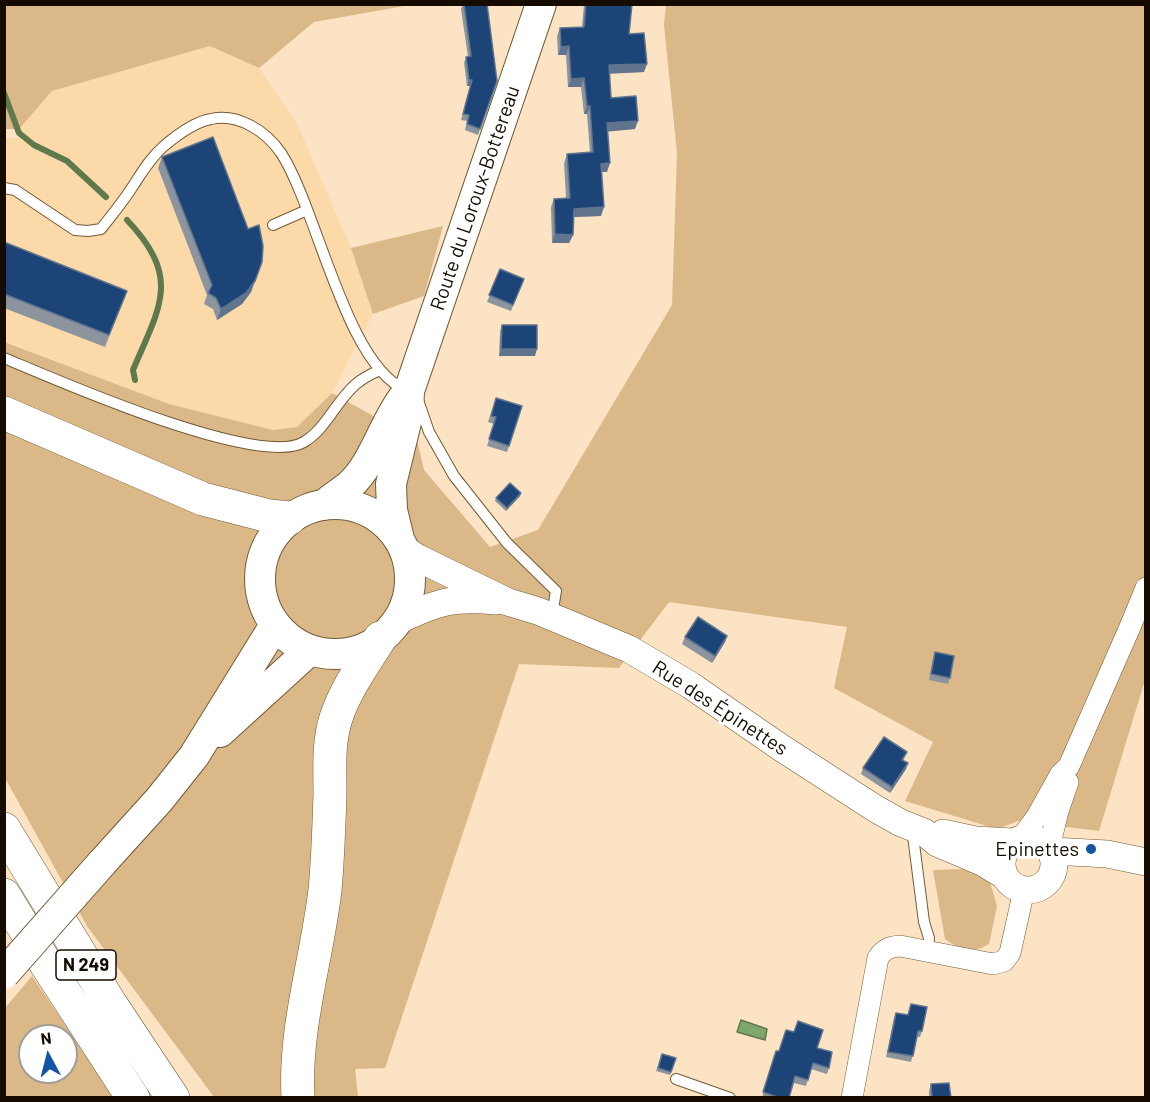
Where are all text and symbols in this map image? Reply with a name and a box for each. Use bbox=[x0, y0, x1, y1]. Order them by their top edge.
street label: Route du Loroux-Bottereau bbox=[425, 82, 525, 314]
street label: Rue des Épinettes bbox=[648, 655, 792, 761]
place label: Epinettes bbox=[995, 837, 1079, 861]
marker: Epinettes bbox=[1084, 842, 1098, 856]
road number: N 249 bbox=[56, 950, 116, 980]
north arrow bbox=[18, 1024, 78, 1084]
text: N bbox=[40, 1028, 52, 1048]

